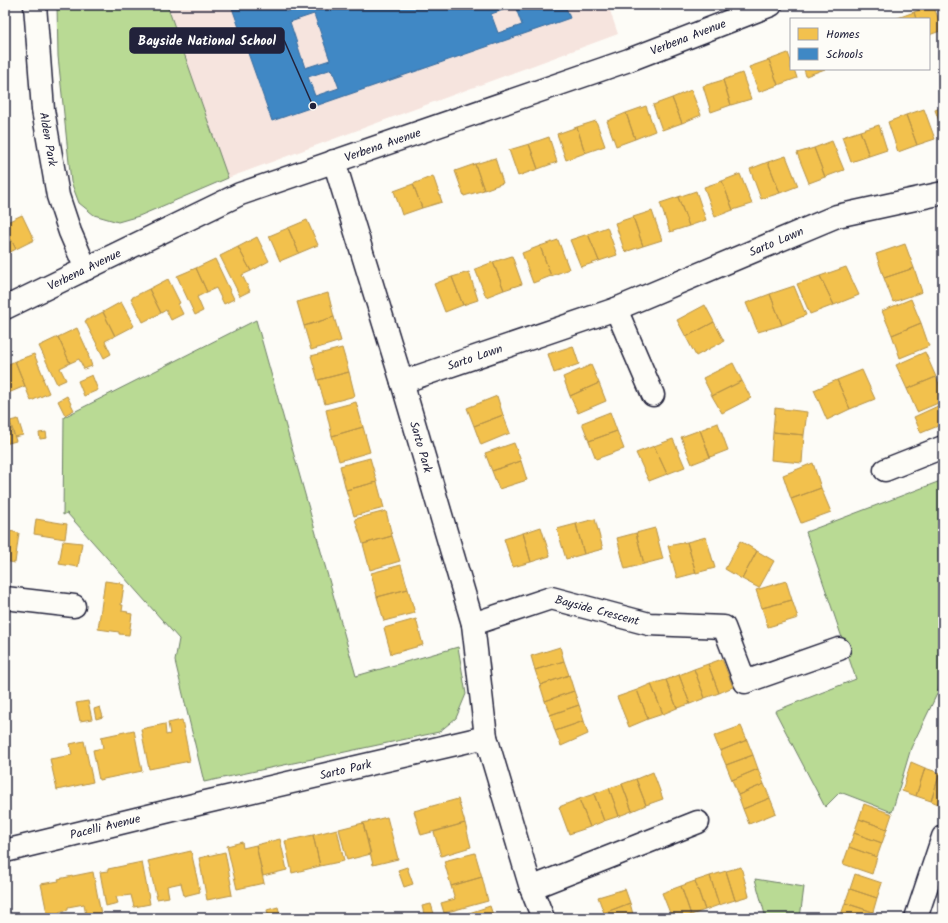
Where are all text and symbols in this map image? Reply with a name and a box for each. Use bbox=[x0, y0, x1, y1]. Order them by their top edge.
street label: Verbena Avenue bbox=[648, 14, 729, 61]
legend bbox=[790, 18, 930, 70]
text: Homes bbox=[826, 25, 860, 44]
callout: Bayside National School bbox=[130, 28, 284, 53]
text: Bayside National School bbox=[138, 31, 276, 52]
text: Schools bbox=[826, 45, 863, 64]
street label: Alden Park bbox=[34, 111, 62, 168]
street label: Verbena Avenue bbox=[342, 123, 424, 167]
street label: Sarto Lawn bbox=[746, 222, 807, 262]
street label: Verbena Avenue bbox=[44, 244, 125, 296]
street label: Sarto Lawn bbox=[445, 339, 505, 376]
street label: Sarto Park bbox=[404, 419, 437, 475]
street label: Bayside Crescent bbox=[553, 590, 642, 631]
street label: Sarto Park bbox=[318, 755, 374, 785]
street label: Pacelli Avenue bbox=[68, 809, 143, 845]

